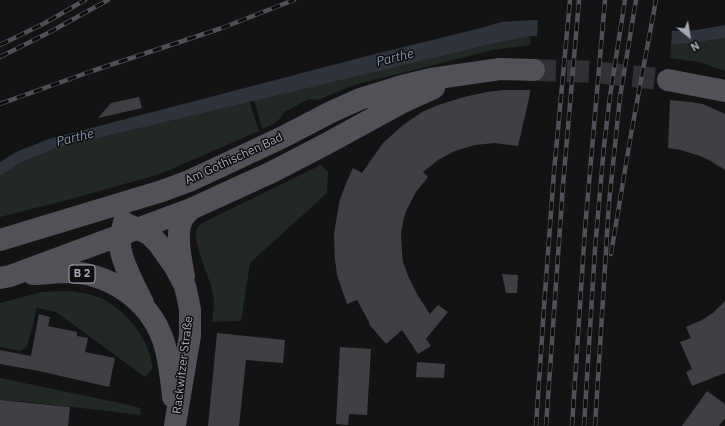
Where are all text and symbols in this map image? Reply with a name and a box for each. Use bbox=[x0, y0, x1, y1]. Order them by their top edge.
north arrow bbox=[669, 16, 709, 56]
text: N bbox=[688, 38, 702, 54]
water label: Parthe bbox=[375, 46, 415, 70]
water label: Parthe bbox=[55, 126, 95, 150]
street label: Am Gothischen Bad bbox=[183, 130, 285, 188]
road number: B 2 bbox=[69, 265, 95, 283]
street label: Rackwitzer Straße bbox=[170, 315, 196, 415]

